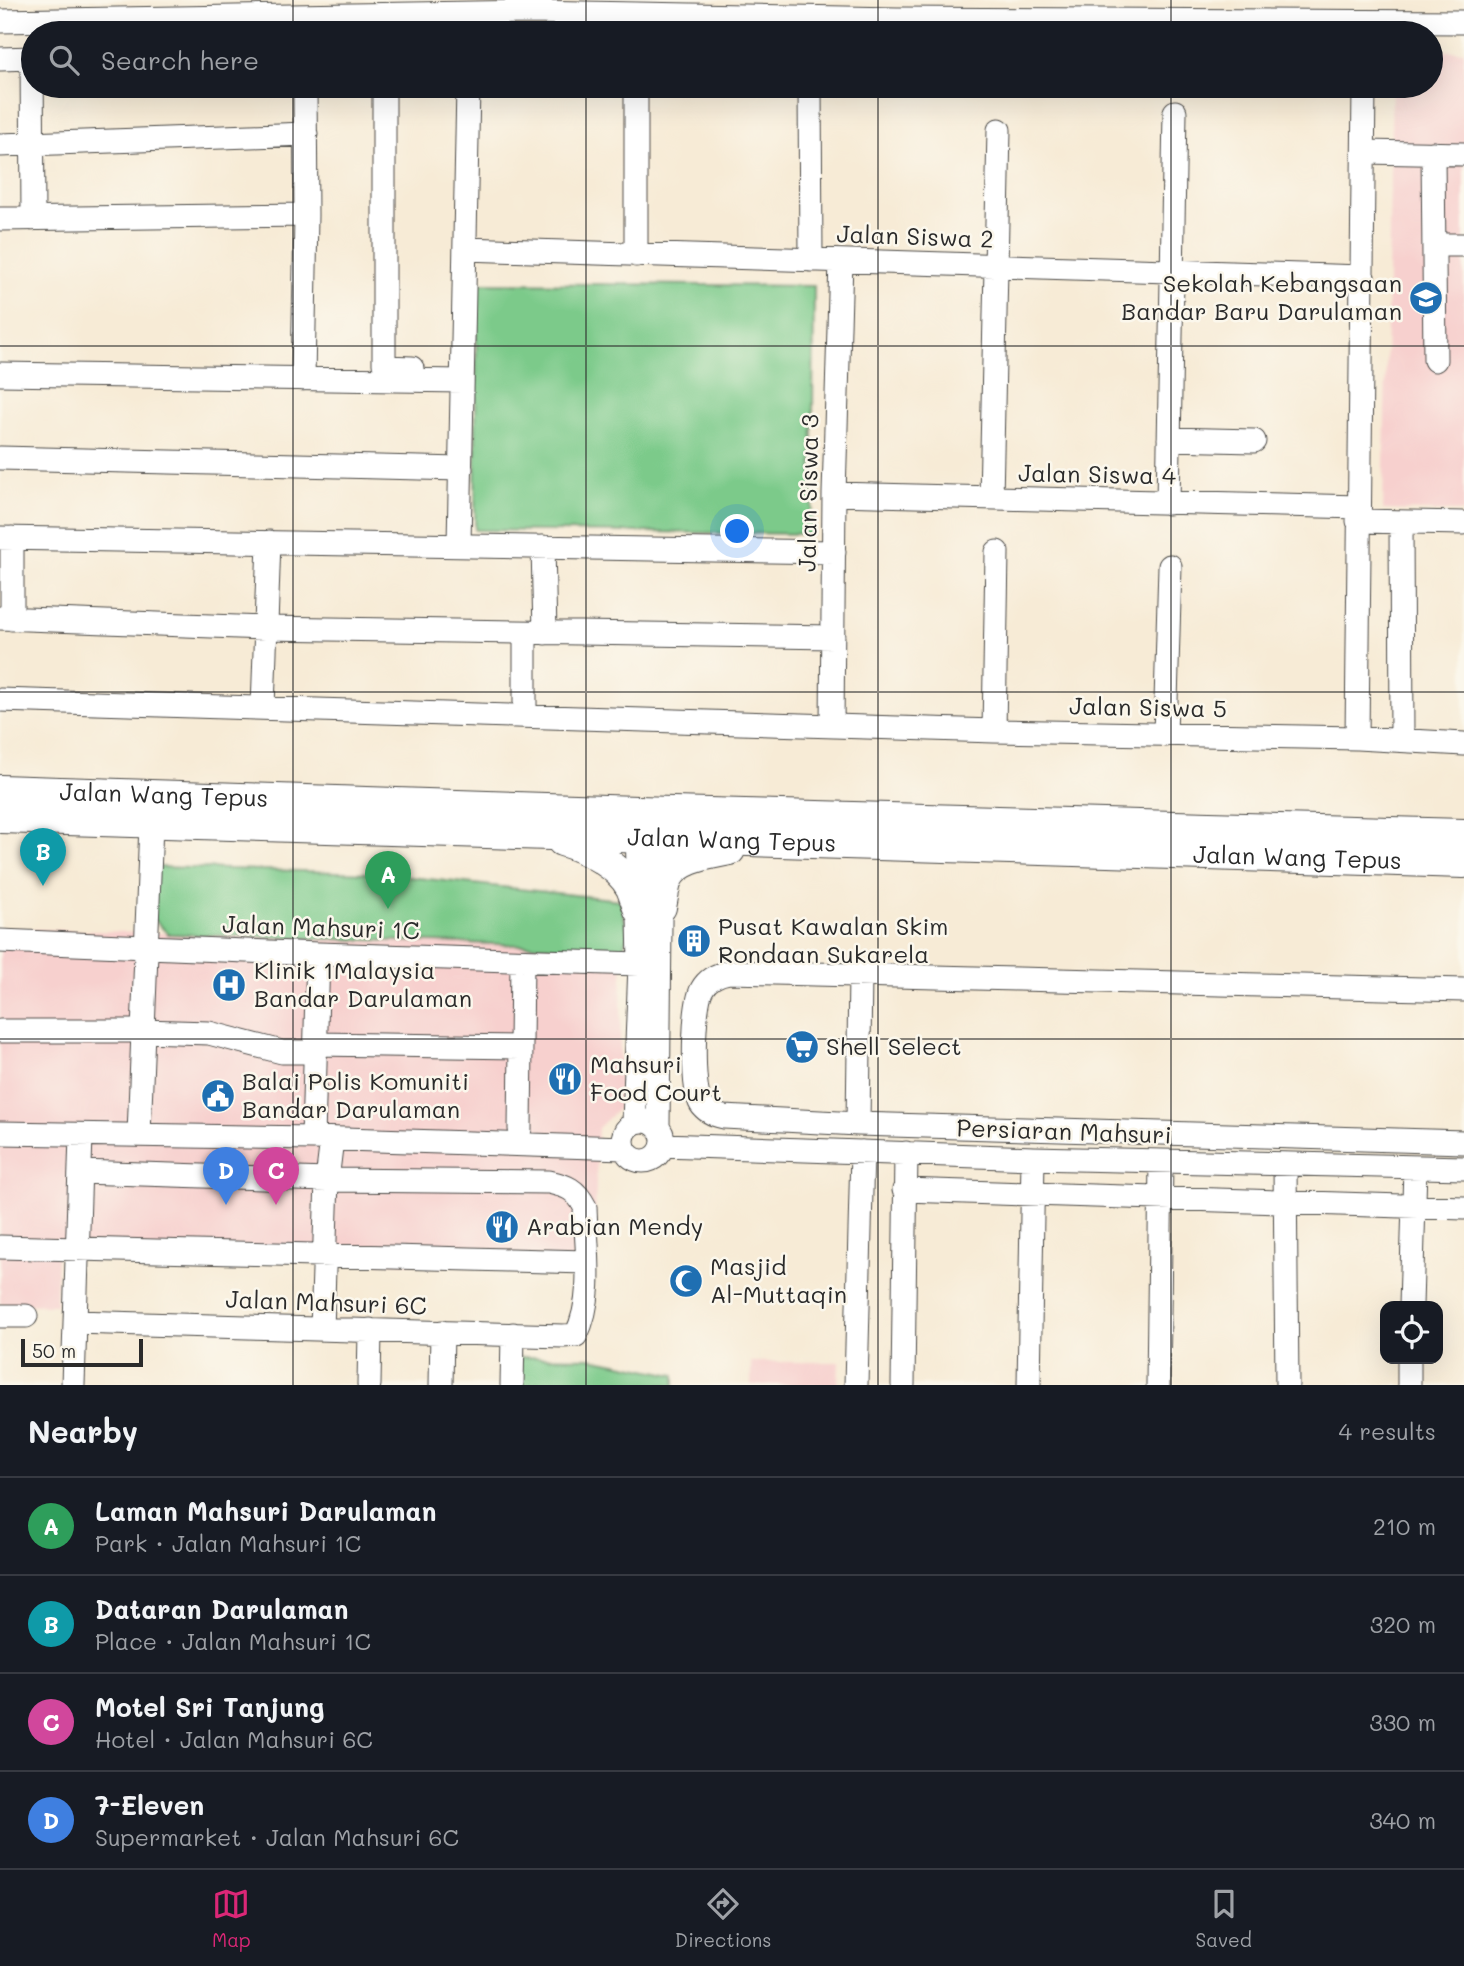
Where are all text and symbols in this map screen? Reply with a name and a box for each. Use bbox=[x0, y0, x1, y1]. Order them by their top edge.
search box bbox=[21, 21, 1443, 98]
icon: search bbox=[45, 41, 83, 79]
text: Search here bbox=[101, 43, 259, 77]
street label: Jalan Siswa 2 bbox=[836, 217, 994, 254]
place label: Sekolah Kebangsaan Bandar Baru Darulaman bbox=[1121, 267, 1402, 326]
school or university icon: Sekolah Kebangsaan Bandar Baru Darulaman bbox=[1407, 279, 1445, 317]
street label: Jalan Siswa 3 bbox=[791, 414, 824, 572]
street label: Jalan Siswa 4 bbox=[1018, 457, 1176, 490]
your location bbox=[720, 514, 754, 548]
street label: Jalan Siswa 5 bbox=[1069, 690, 1227, 723]
street label: Jalan Wang Tepus bbox=[59, 775, 269, 813]
street label: Jalan Wang Tepus bbox=[627, 820, 837, 858]
pin: B bbox=[20, 828, 66, 886]
street label: Jalan Wang Tepus bbox=[1193, 838, 1402, 875]
pin: A bbox=[365, 851, 411, 909]
street label: Jalan Mahsuri 1C bbox=[222, 908, 420, 945]
place label: Pusat Kawalan Skim Rondaan Sukarela bbox=[718, 910, 948, 969]
building icon: Pusat Kawalan Skim Rondaan Sukarela bbox=[675, 922, 713, 960]
place label: Klinik 1Malaysia Bandar Darulaman bbox=[254, 954, 472, 1013]
hospital icon: Klinik 1Malaysia Bandar Darulaman bbox=[210, 966, 248, 1004]
supermarket icon: Shell Select bbox=[783, 1028, 821, 1066]
place label: Shell Select bbox=[826, 1030, 962, 1061]
place label: Mahsuri Food Court bbox=[590, 1048, 722, 1107]
restaurant icon: Mahsuri Food Court bbox=[546, 1060, 584, 1098]
place label: Balai Polis Komuniti Bandar Darulaman bbox=[242, 1065, 469, 1124]
public building icon: Balai Polis Komuniti Bandar Darulaman bbox=[199, 1077, 237, 1115]
street label: Persiaran Mahsuri bbox=[956, 1111, 1172, 1150]
pin: D bbox=[203, 1147, 249, 1205]
pin: C bbox=[253, 1147, 299, 1205]
restaurant icon: Arabian Mendy bbox=[483, 1208, 521, 1246]
place label: Arabian Mendy bbox=[526, 1210, 703, 1241]
place label: Masjid Al-Muttaqin bbox=[710, 1250, 847, 1309]
mosque icon: Masjid Al-Muttaqin bbox=[667, 1262, 705, 1300]
street label: Jalan Mahsuri 6C bbox=[225, 1282, 427, 1321]
map controls bbox=[1380, 1301, 1443, 1364]
button: locate bbox=[1380, 1301, 1443, 1364]
scale bar bbox=[21, 1336, 144, 1368]
text: 50 m bbox=[32, 1338, 76, 1363]
text: Nearby bbox=[28, 1411, 138, 1451]
text: 4 results bbox=[1339, 1416, 1436, 1446]
text: Laman Mahsuri Darulaman bbox=[95, 1494, 436, 1528]
text: A bbox=[43, 1511, 59, 1541]
text: 210 m bbox=[1373, 1511, 1436, 1541]
text: Park · Jalan Mahsuri 1C bbox=[95, 1528, 361, 1558]
text: Dataran Darulaman bbox=[95, 1592, 348, 1626]
text: B bbox=[43, 1609, 59, 1639]
text: 320 m bbox=[1370, 1609, 1436, 1639]
text: Place · Jalan Mahsuri 1C bbox=[95, 1626, 371, 1656]
text: Motel Sri Tanjung bbox=[95, 1690, 325, 1724]
text: C bbox=[42, 1707, 60, 1737]
text: 330 m bbox=[1369, 1707, 1436, 1737]
text: Hotel · Jalan Mahsuri 6C bbox=[95, 1724, 373, 1754]
text: 7-Eleven bbox=[95, 1788, 204, 1822]
text: D bbox=[43, 1805, 59, 1835]
text: 340 m bbox=[1369, 1805, 1436, 1835]
text: Supermarket · Jalan Mahsuri 6C bbox=[95, 1822, 459, 1852]
tab: Map bbox=[212, 1885, 251, 1952]
tab: Directions bbox=[675, 1885, 771, 1952]
tab: Saved bbox=[1196, 1885, 1252, 1952]

